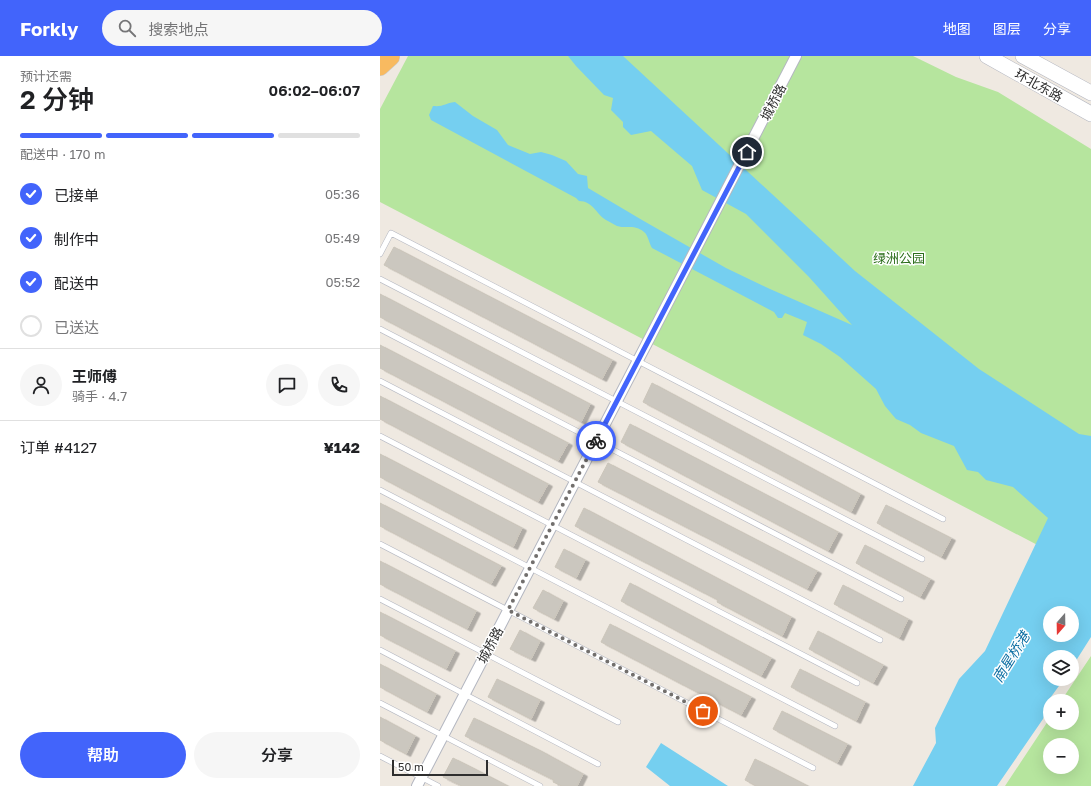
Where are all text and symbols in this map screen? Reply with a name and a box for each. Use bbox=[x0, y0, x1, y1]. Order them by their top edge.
search box bbox=[102, 10, 382, 46]
text: Forkly bbox=[20, 17, 78, 40]
icon: search bbox=[116, 17, 138, 39]
text: 搜索地点 bbox=[148, 20, 208, 38]
text: 地图 bbox=[943, 20, 971, 37]
text: 图层 bbox=[993, 20, 1021, 37]
text: 分享 bbox=[1043, 20, 1071, 37]
street label: 环北东路 bbox=[1012, 65, 1066, 105]
text: 预计还需 bbox=[20, 68, 72, 84]
text: 06:02–06:07 bbox=[269, 81, 360, 99]
street label: 城桥路 bbox=[757, 81, 789, 123]
text: 2 分钟 bbox=[20, 84, 94, 115]
pin bbox=[730, 135, 764, 169]
icon: home bbox=[736, 141, 758, 163]
text: 配送中 · 170 m bbox=[20, 146, 105, 162]
icon: check bbox=[20, 183, 42, 205]
text: 已接单 bbox=[54, 186, 99, 204]
text: 05:36 bbox=[325, 186, 360, 202]
icon: check bbox=[20, 227, 42, 249]
text: 制作中 bbox=[54, 230, 99, 248]
text: 05:49 bbox=[325, 230, 360, 246]
park label: 绿洲公园 bbox=[873, 250, 925, 266]
icon: check bbox=[20, 271, 42, 293]
text: 配送中 bbox=[54, 274, 99, 292]
text: 05:52 bbox=[325, 274, 360, 290]
text: 已送达 bbox=[54, 318, 99, 336]
button: person bbox=[20, 364, 62, 406]
button: chat bbox=[266, 364, 308, 406]
button: phone bbox=[318, 364, 360, 406]
text: 王师傅 bbox=[72, 367, 117, 385]
text: 骑手 · 4.7 bbox=[72, 388, 127, 404]
courier bbox=[576, 421, 616, 461]
icon: bike bbox=[585, 430, 607, 452]
text: 订单 #4127 bbox=[20, 438, 97, 456]
text: ¥142 bbox=[324, 438, 360, 456]
north arrow bbox=[1043, 606, 1079, 642]
map controls bbox=[1043, 606, 1079, 774]
street label: 城桥路 bbox=[474, 624, 506, 666]
water label: 南星桥港 bbox=[989, 627, 1034, 685]
button: layers bbox=[1043, 650, 1079, 686]
pin bbox=[686, 694, 720, 728]
button: + bbox=[1043, 694, 1079, 730]
icon: bag bbox=[692, 700, 714, 722]
button: 帮助 bbox=[20, 732, 186, 778]
button: 分享 bbox=[194, 732, 360, 778]
button: − bbox=[1043, 738, 1079, 774]
scale bar bbox=[392, 758, 488, 777]
text: 50 m bbox=[398, 760, 424, 773]

